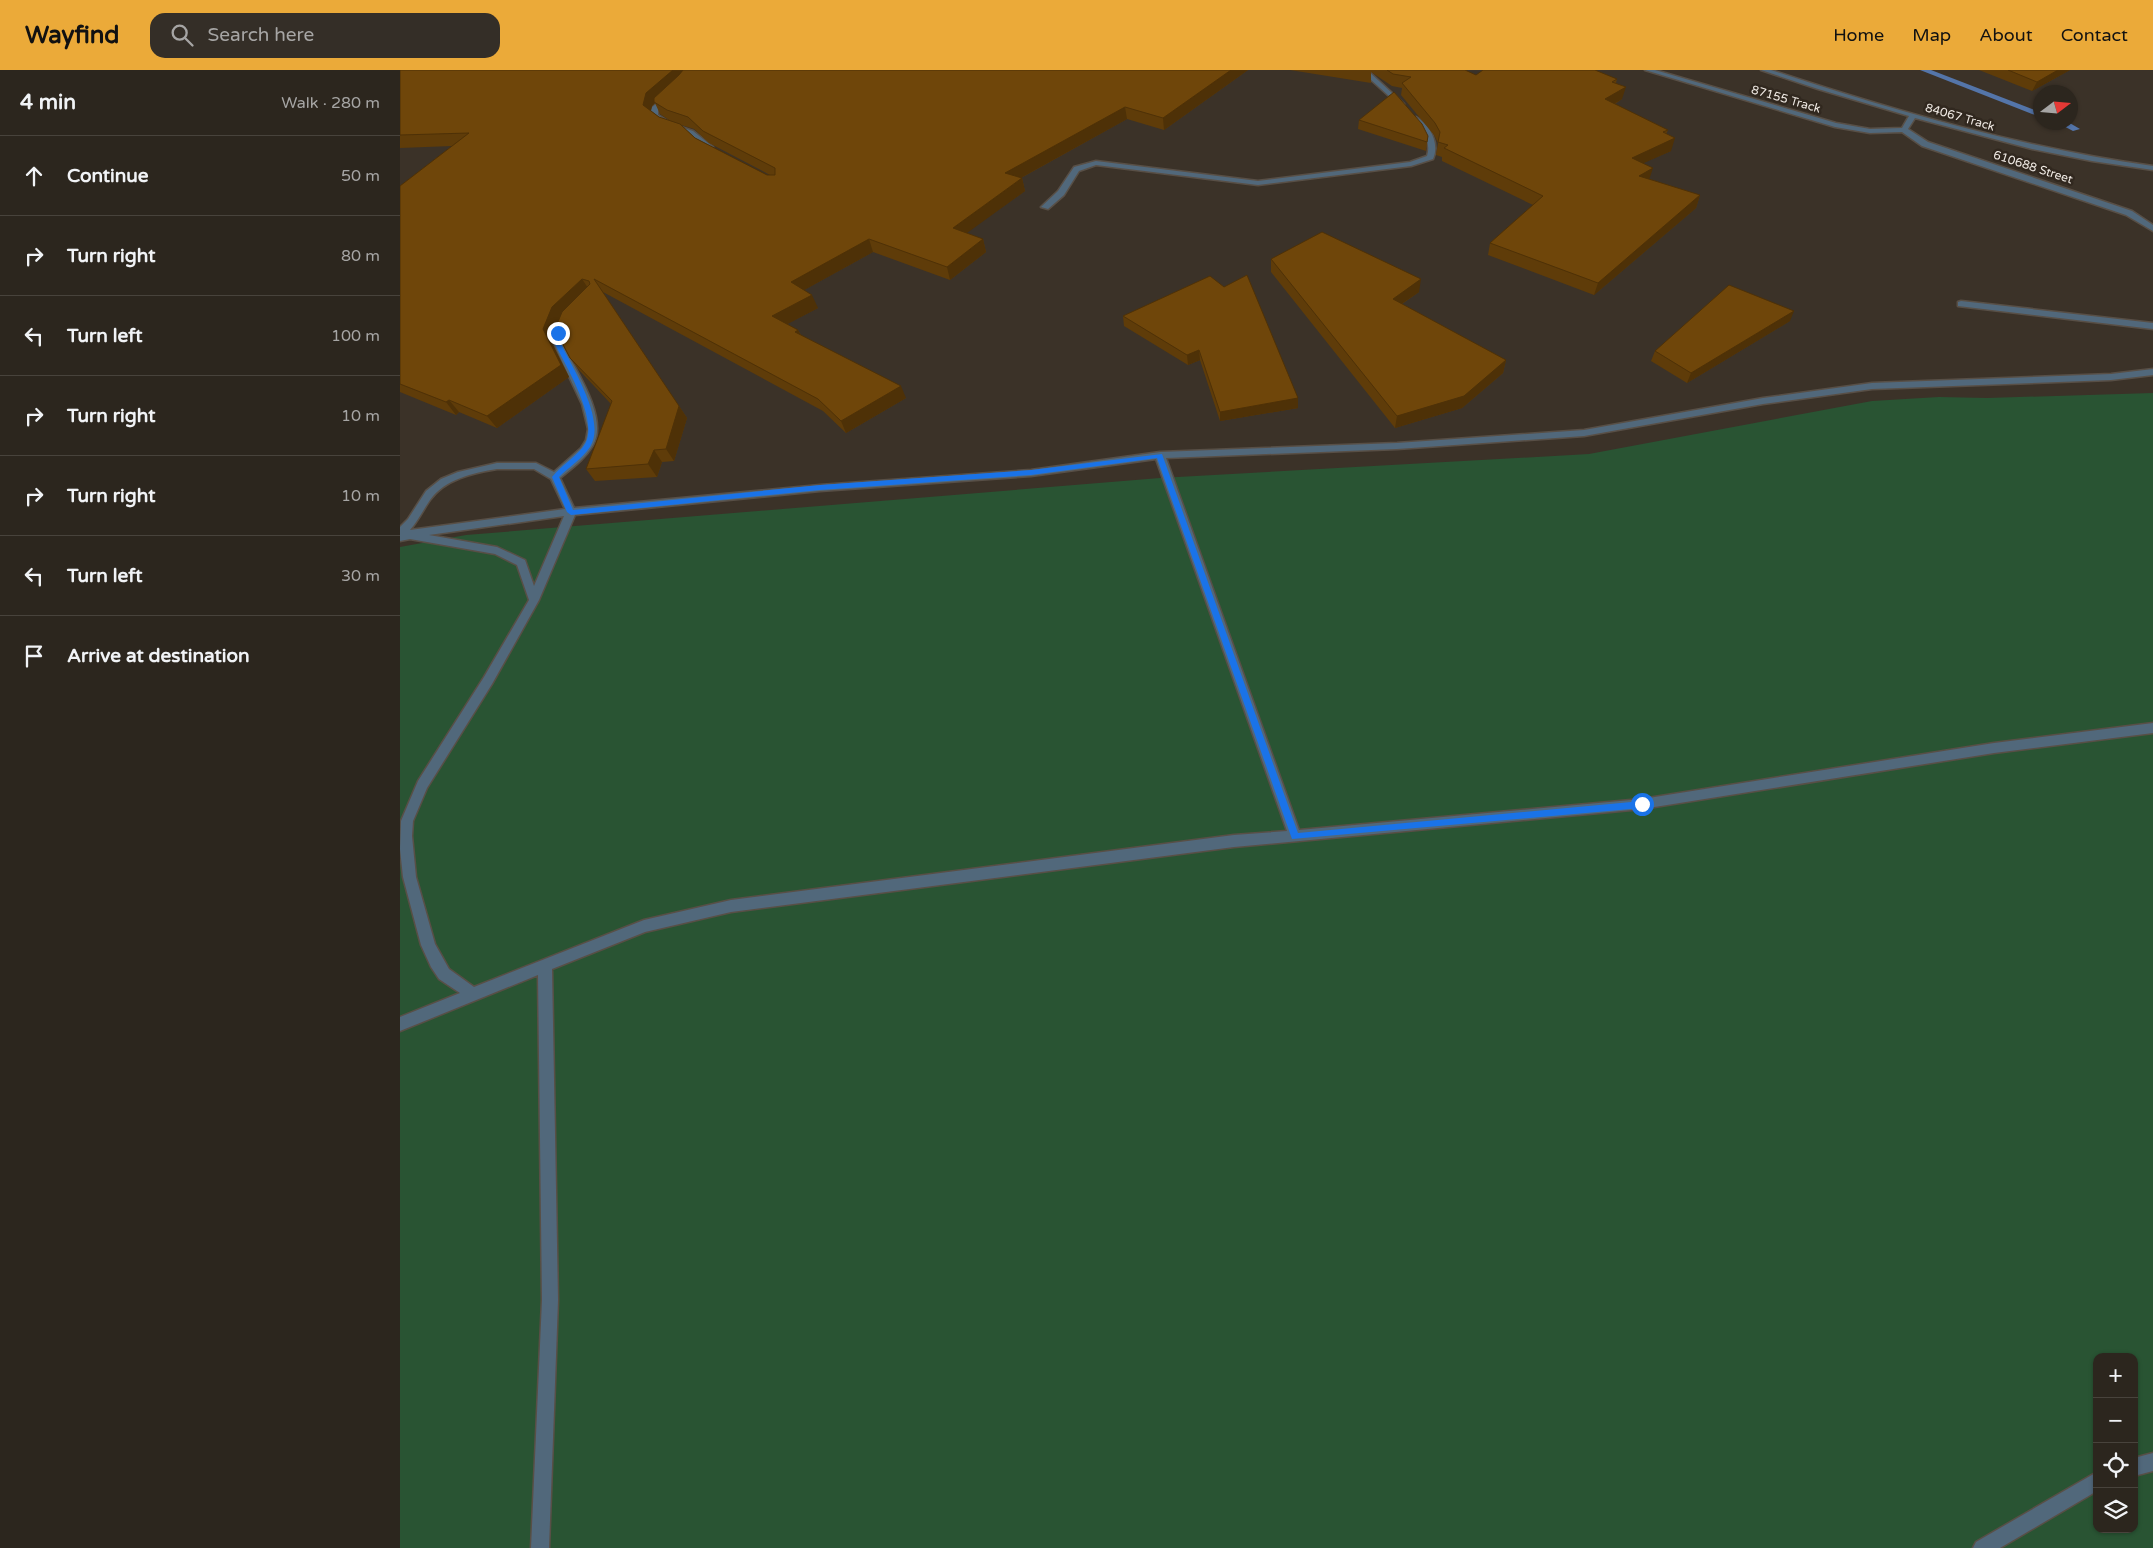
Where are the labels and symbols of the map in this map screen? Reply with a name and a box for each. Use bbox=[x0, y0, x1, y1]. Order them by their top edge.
street label: 87155 Track bbox=[1750, 82, 1823, 116]
north arrow bbox=[2033, 85, 2078, 130]
street label: 84067 Track bbox=[1924, 100, 1997, 134]
street label: 610688 Street bbox=[1992, 148, 2075, 187]
route end bbox=[547, 322, 570, 345]
route start bbox=[1631, 793, 1654, 816]

